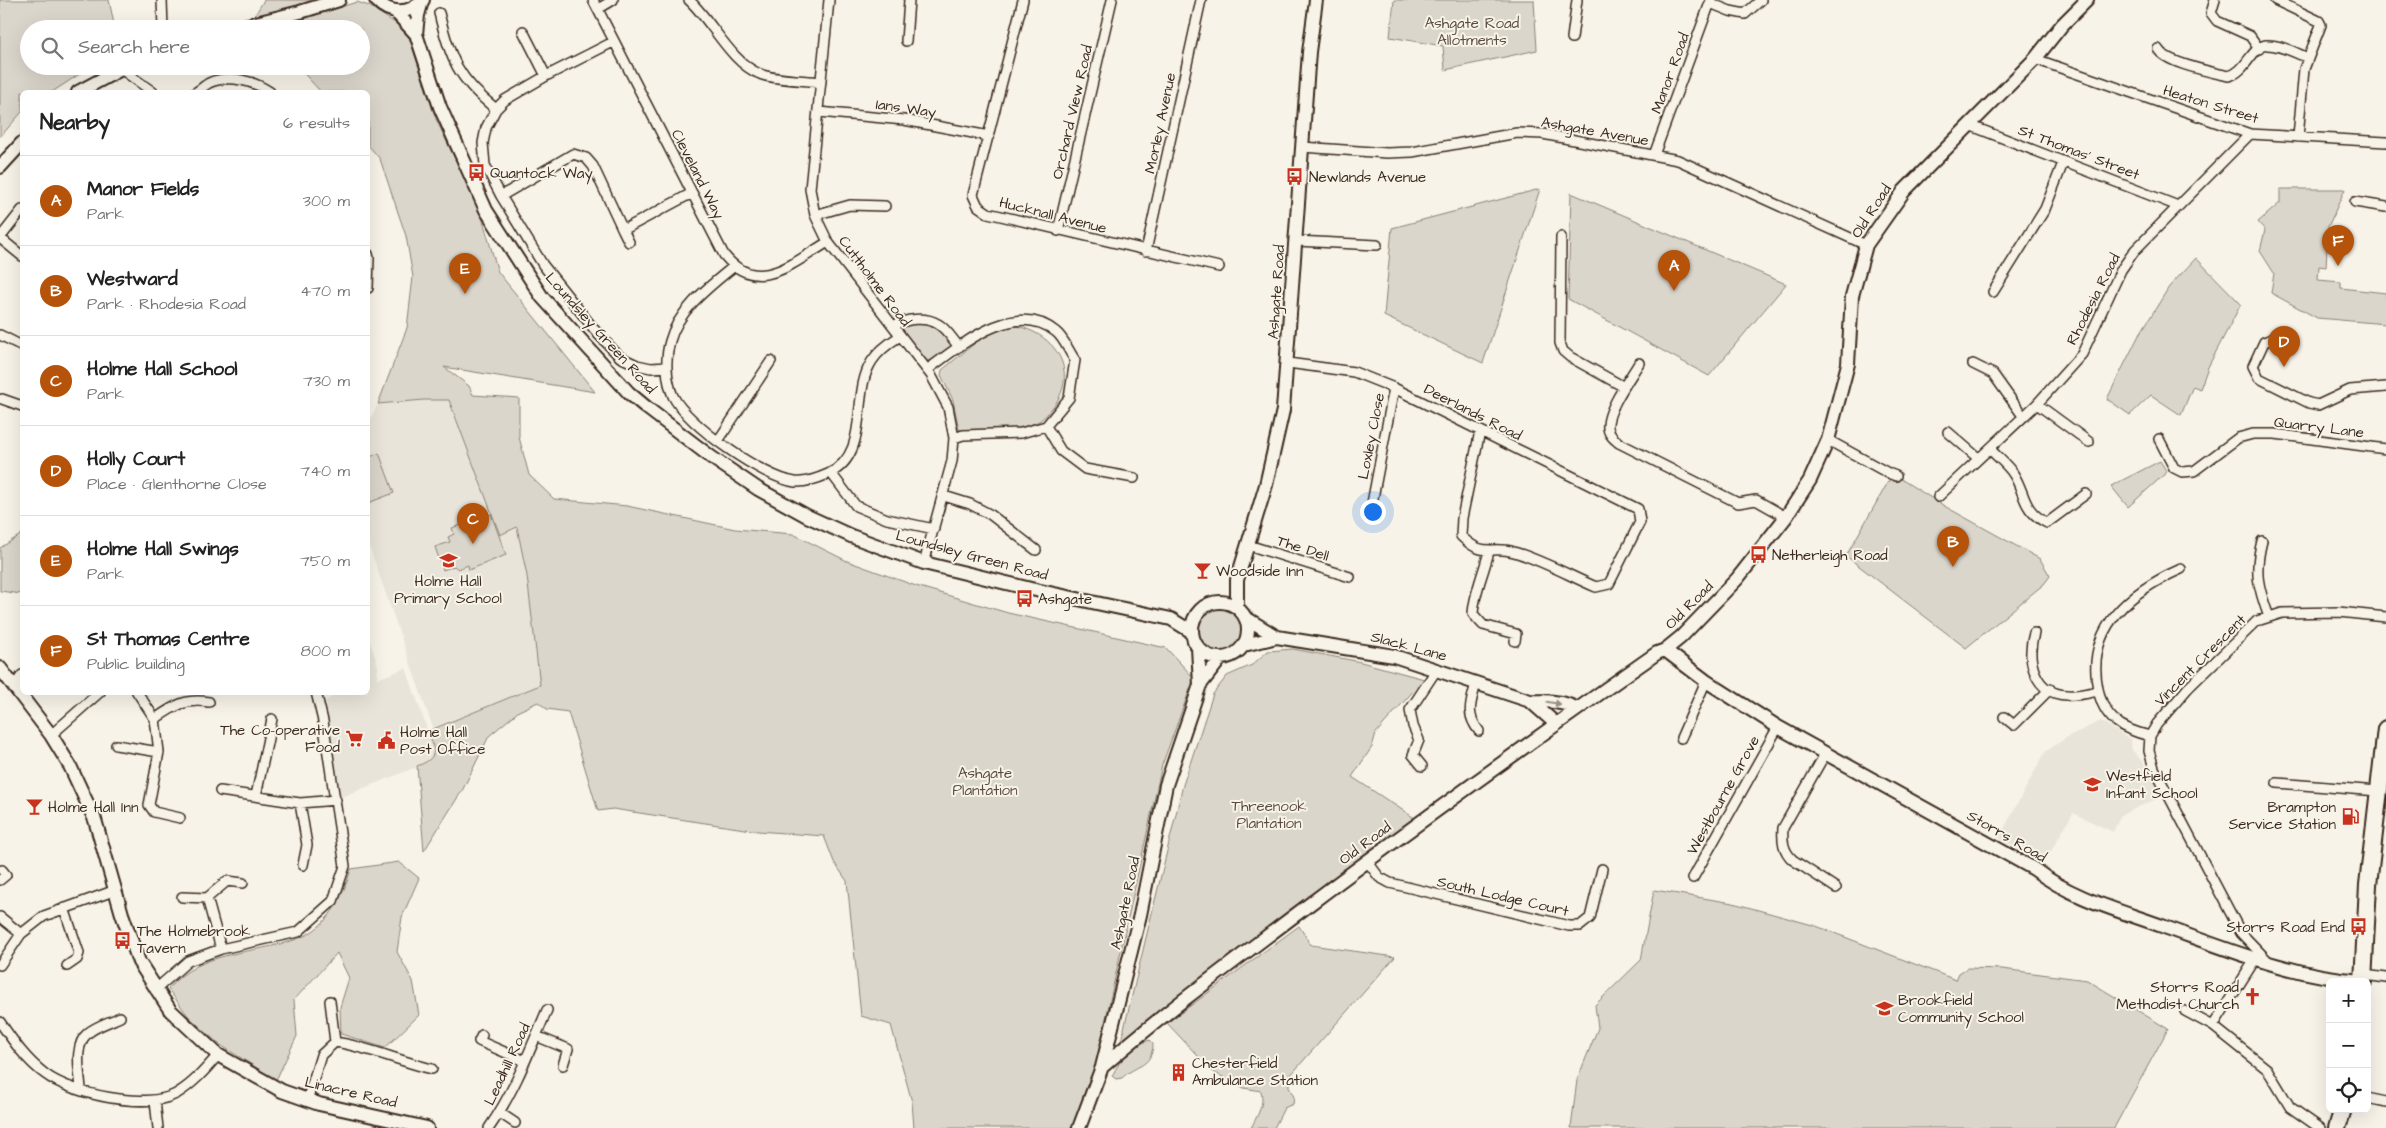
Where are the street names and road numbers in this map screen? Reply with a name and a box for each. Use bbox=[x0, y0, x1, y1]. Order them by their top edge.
street label: Manor Road bbox=[1646, 29, 1695, 117]
street label: Orchard View Road bbox=[1047, 43, 1098, 181]
street label: Morley Avenue bbox=[1140, 71, 1182, 176]
street label: Heaton Street bbox=[2160, 80, 2261, 129]
street label: Ians Way bbox=[874, 94, 938, 124]
street label: Ashgate Avenue bbox=[1539, 112, 1650, 152]
street label: St Thomas' Street bbox=[2015, 120, 2143, 185]
street label: Cleveland Way bbox=[665, 126, 729, 223]
street label: Old Road bbox=[1846, 180, 1897, 242]
street label: Hucknall Avenue bbox=[997, 192, 1109, 239]
street label: Cuttholme Road bbox=[833, 232, 916, 331]
street label: Ashgate Road bbox=[1263, 244, 1291, 340]
street label: Rhodesia Road bbox=[2061, 250, 2126, 349]
street label: Loundsley Green Road bbox=[540, 268, 661, 399]
street label: Deerlands Road bbox=[1420, 379, 1526, 446]
street label: Loxley Close bbox=[1353, 391, 1391, 481]
street label: Quarry Lane bbox=[2273, 412, 2365, 444]
street label: Loundsley Green Road bbox=[893, 525, 1051, 587]
street label: The Dell bbox=[1274, 530, 1332, 567]
street label: Old Road bbox=[1661, 576, 1718, 634]
street label: Vincent Crescent bbox=[2150, 610, 2251, 711]
street label: Slack Lane bbox=[1368, 626, 1449, 667]
street label: Westbourne Grove bbox=[1682, 732, 1765, 859]
street label: Storrs Road bbox=[1963, 805, 2051, 868]
street label: Old Road bbox=[1335, 817, 1396, 870]
street label: Ashgate Road bbox=[1105, 854, 1147, 952]
street label: South Lodge Court bbox=[1435, 871, 1571, 923]
street label: Leadhill Road bbox=[479, 1019, 536, 1109]
street label: Linacre Road bbox=[303, 1072, 399, 1113]

